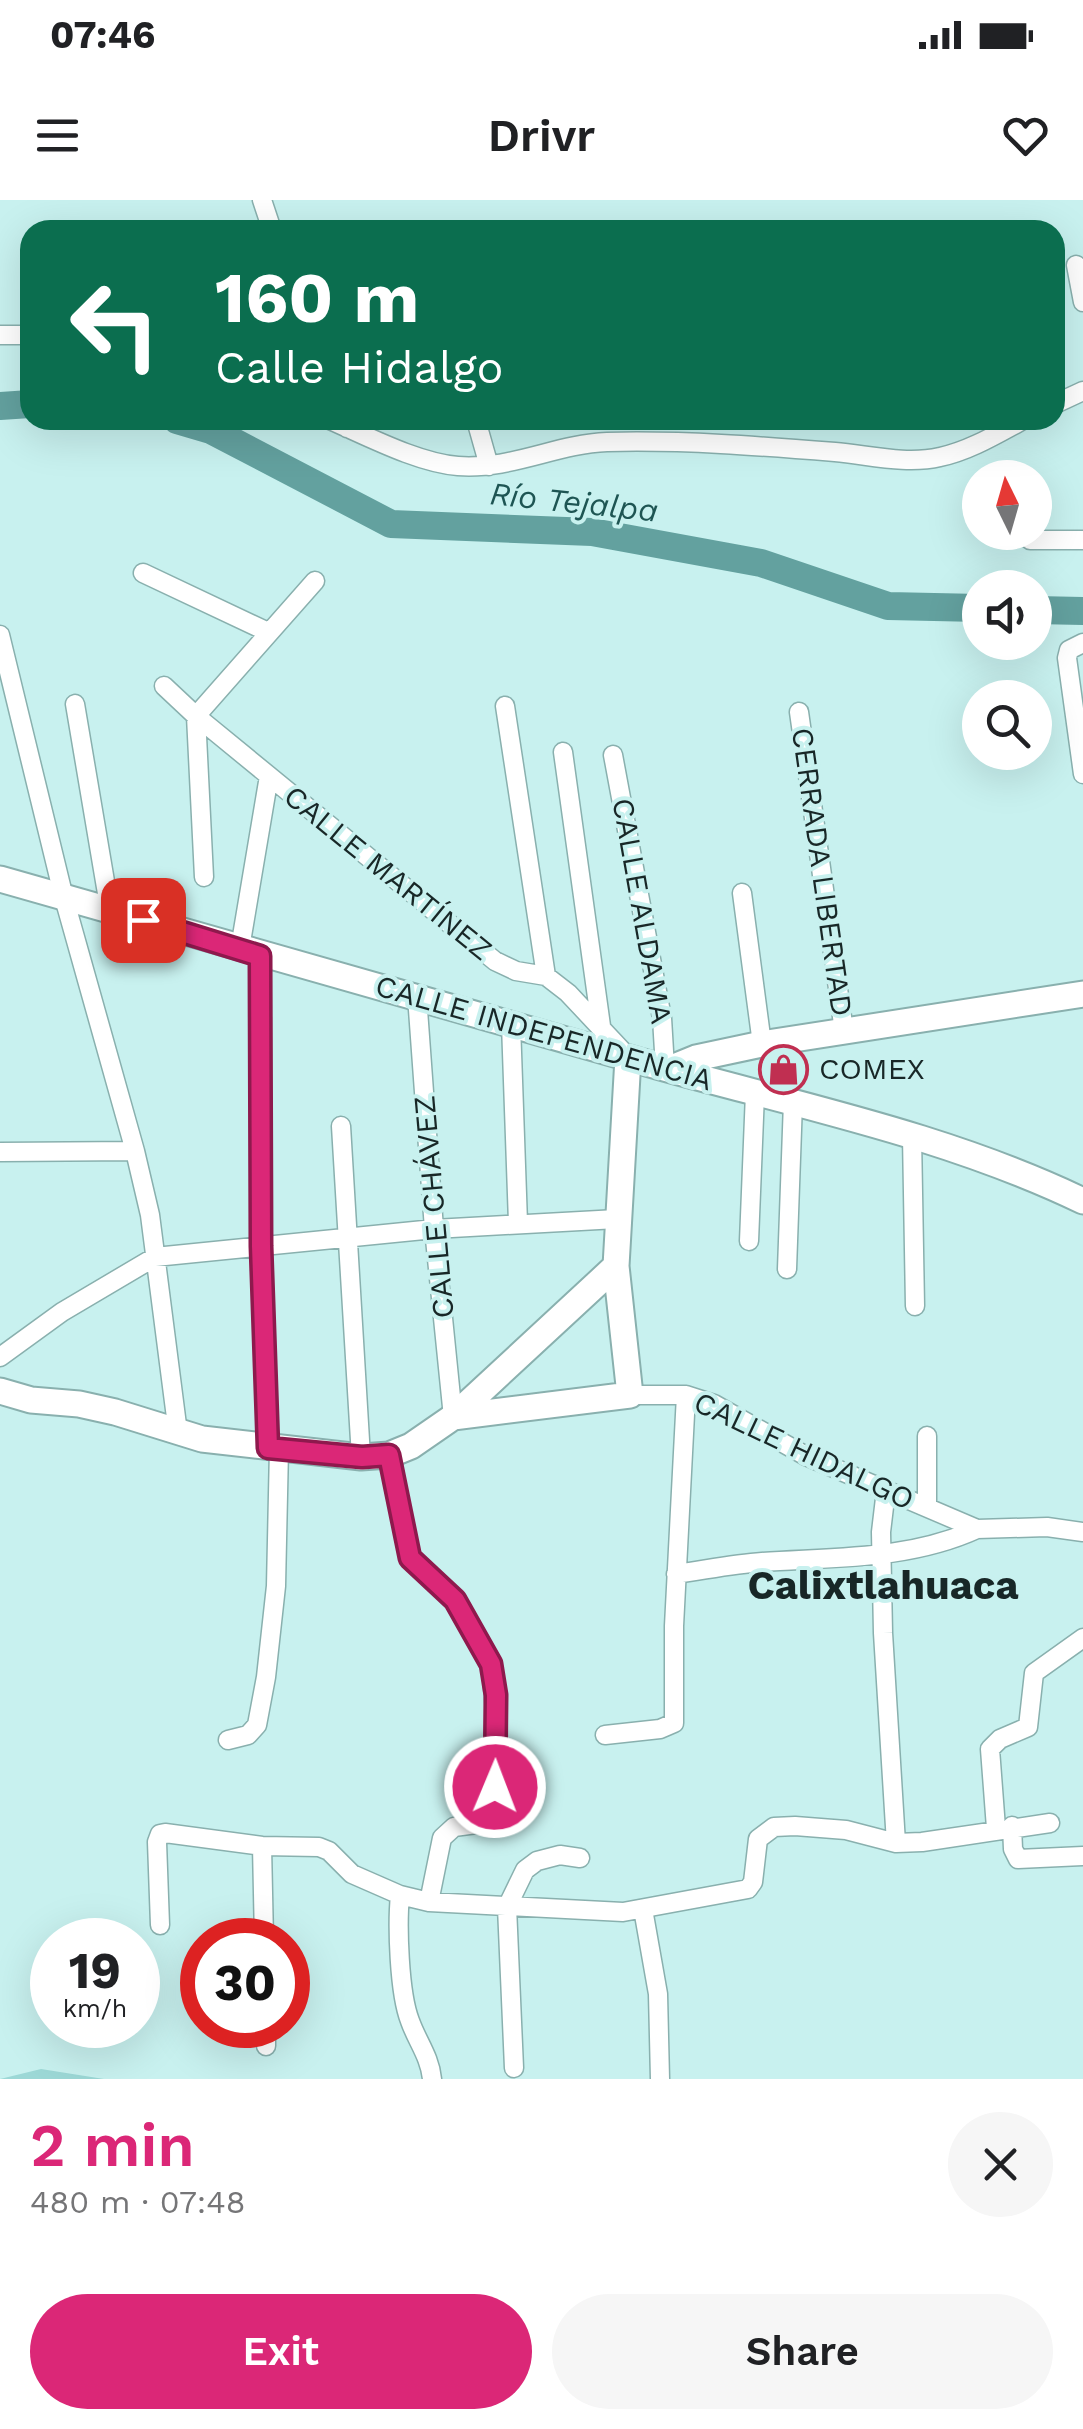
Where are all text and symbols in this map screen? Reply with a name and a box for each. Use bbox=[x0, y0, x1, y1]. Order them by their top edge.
text: 07:46 bbox=[50, 13, 155, 57]
icon: menu bbox=[30, 108, 85, 163]
icon: heart bbox=[998, 108, 1053, 163]
text: Drivr bbox=[488, 109, 595, 162]
text: 160 m bbox=[215, 257, 419, 339]
icon: left bbox=[50, 260, 180, 390]
text: Calle Hidalgo bbox=[215, 341, 504, 394]
north arrow bbox=[962, 460, 1052, 550]
map controls bbox=[962, 460, 1052, 770]
water label: Río Tejalpa bbox=[488, 474, 660, 530]
button: sound bbox=[962, 570, 1052, 660]
button: search bbox=[962, 680, 1052, 770]
street label: CERRADA LIBERTAD bbox=[785, 725, 860, 1018]
street label: CALLE MARTÍNEZ bbox=[277, 778, 499, 967]
street label: CALLE ALDAMA bbox=[605, 795, 680, 1027]
pin bbox=[101, 878, 186, 963]
icon: arrive bbox=[116, 893, 171, 948]
street label: CALLE INDEPENDENCIA bbox=[372, 968, 717, 1097]
shop icon: COMEX bbox=[758, 1043, 810, 1095]
place label: COMEX bbox=[819, 1051, 925, 1086]
street label: CALLE CHÁVEZ bbox=[406, 1094, 461, 1320]
street label: CALLE HIDALGO bbox=[689, 1384, 920, 1517]
district label: Calixtlahuaca bbox=[747, 1562, 1019, 1609]
position arrow bbox=[443, 1735, 547, 1839]
speed limit sign: 30 bbox=[180, 1918, 310, 2048]
text: 19 bbox=[69, 1941, 121, 2000]
text: km/h bbox=[63, 1994, 127, 2023]
text: 2 min bbox=[30, 2110, 195, 2181]
button: close bbox=[948, 2112, 1053, 2217]
text: 480 m · 07:48 bbox=[30, 2183, 246, 2221]
button: Exit bbox=[30, 2294, 532, 2409]
button: Share bbox=[552, 2294, 1053, 2409]

